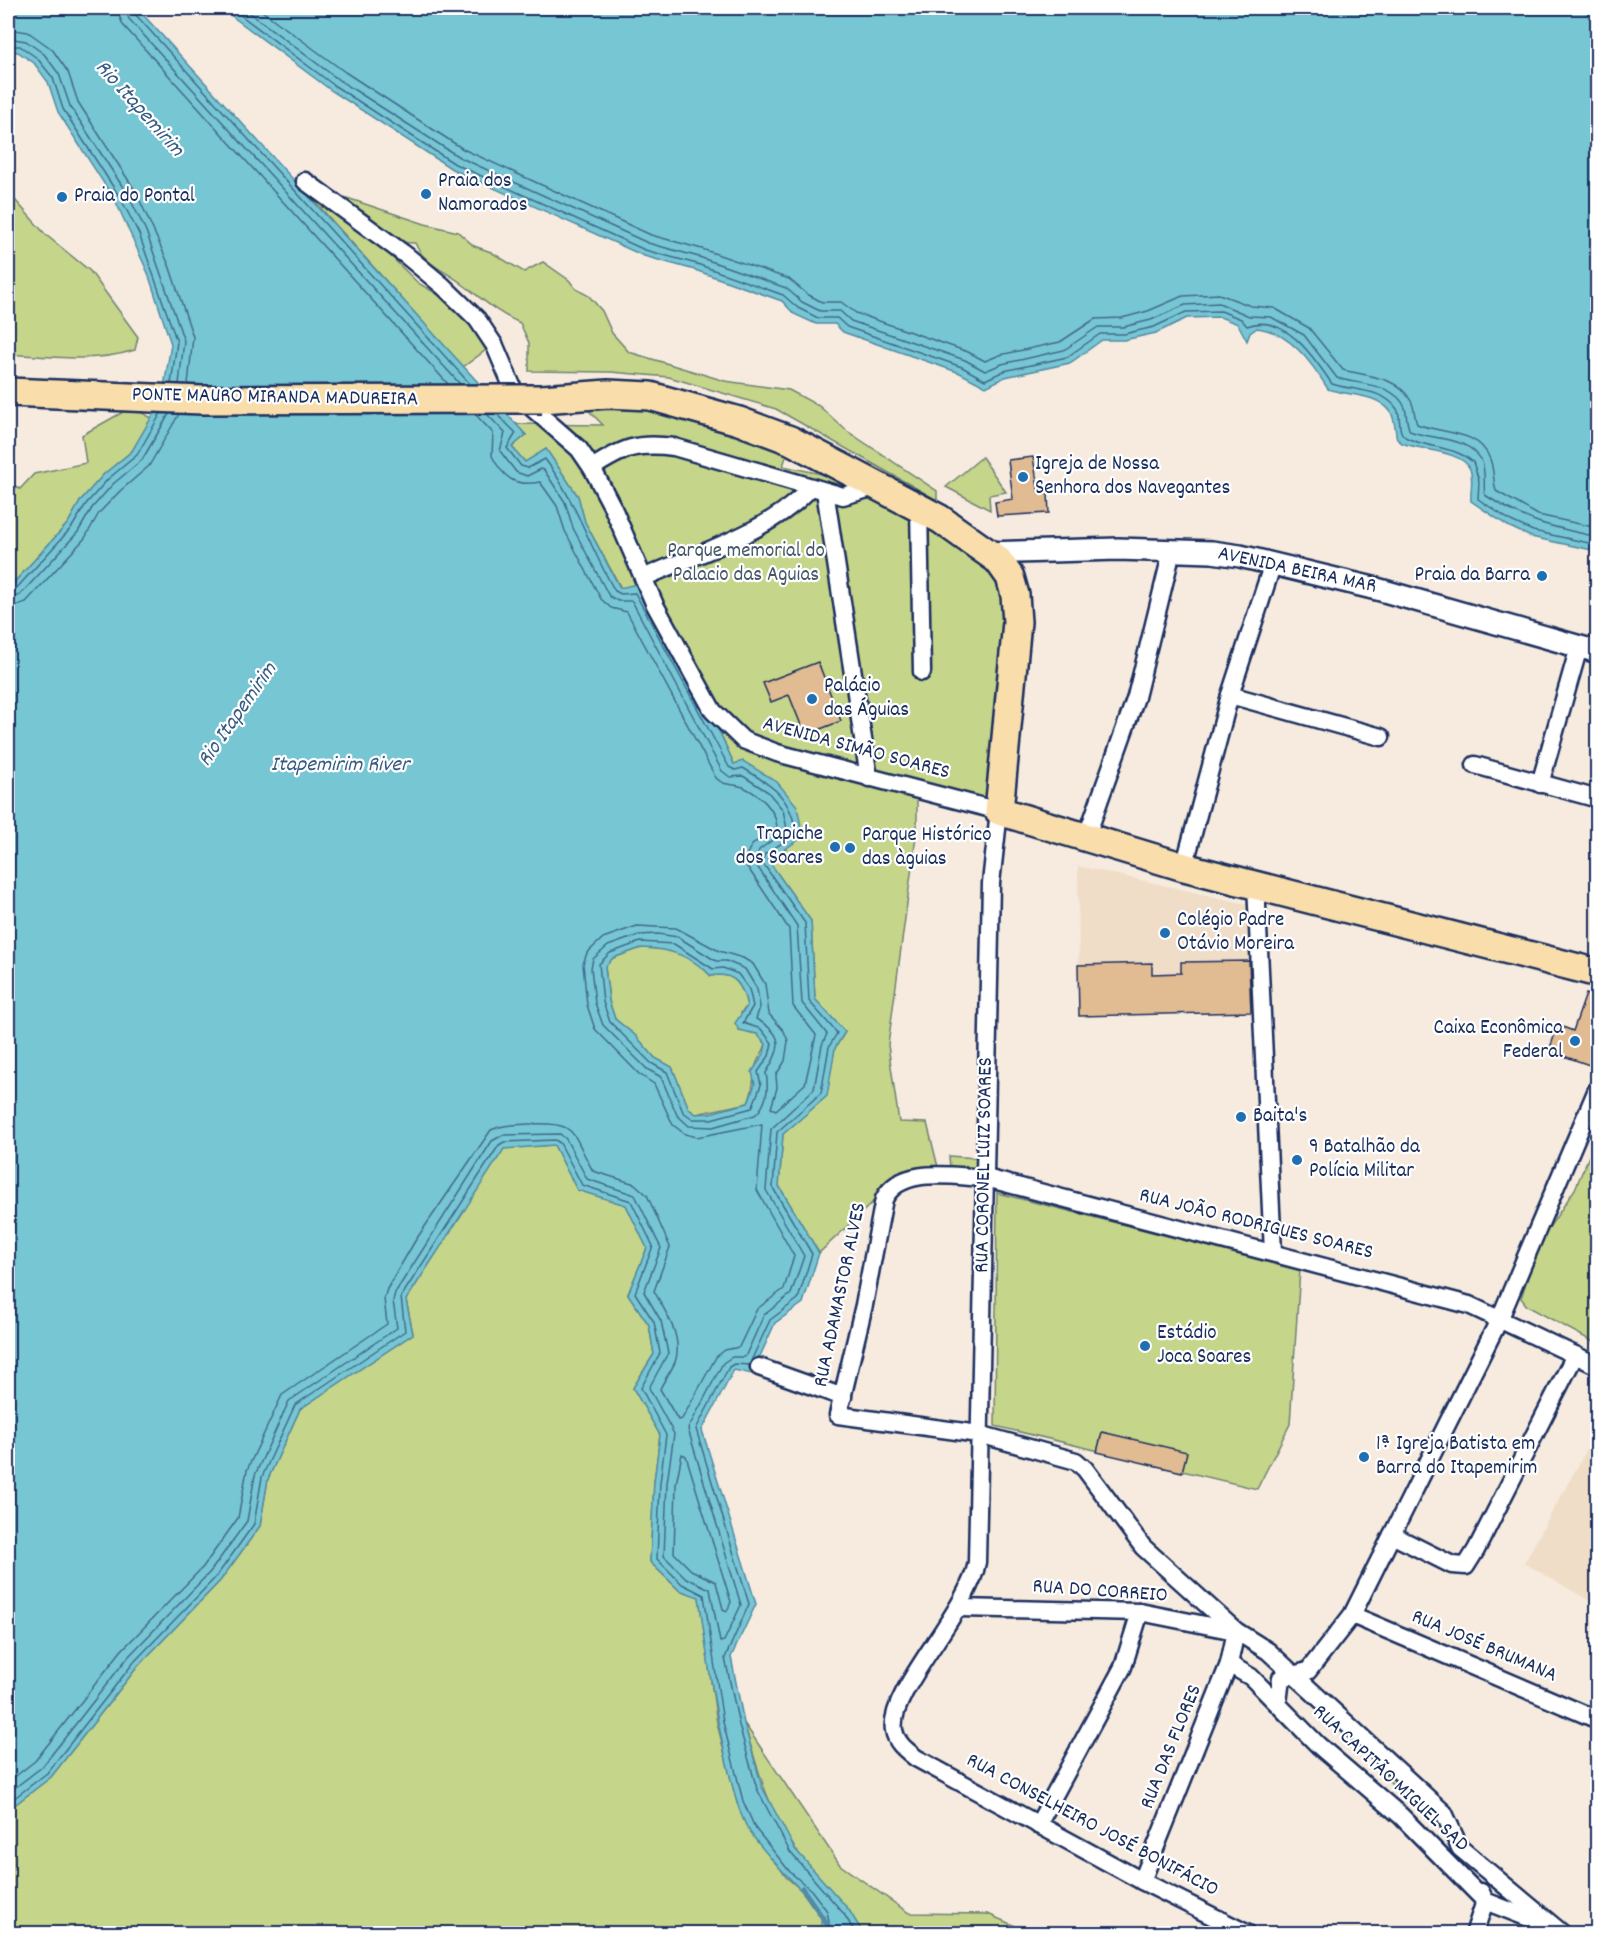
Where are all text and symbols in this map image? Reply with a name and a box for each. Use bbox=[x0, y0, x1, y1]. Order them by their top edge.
water label: Rio Itapemirim bbox=[87, 54, 192, 165]
place label: Praia dos Namorados bbox=[438, 167, 528, 221]
place label: Praia do Pontal bbox=[74, 182, 195, 212]
marker: Praia dos Namorados bbox=[419, 187, 433, 201]
marker: Praia do Pontal bbox=[55, 190, 69, 204]
street label: PONTE MAURO MIRANDA MADUREIRA bbox=[132, 381, 418, 415]
place label: Igreja de Nossa Senhora dos Navegantes bbox=[1035, 450, 1230, 504]
marker: Igreja de Nossa Senhora dos Navegantes bbox=[1016, 470, 1030, 484]
park label: Parque memorial do Palacio das Aguias bbox=[667, 537, 825, 591]
street label: AVENIDA BEIRA MAR bbox=[1215, 540, 1379, 602]
place label: Praia da Barra bbox=[1415, 561, 1531, 591]
marker: Praia da Barra bbox=[1535, 569, 1549, 583]
water label: Rio Itapemirim bbox=[191, 656, 286, 773]
place label: Palácio das Águias bbox=[824, 672, 909, 726]
marker: Palácio das Águias bbox=[805, 692, 819, 706]
street label: AVENIDA SIMÃO SOARES bbox=[759, 710, 953, 788]
water label: Itapemirim River bbox=[271, 750, 412, 781]
place label: Trapiche dos Soares bbox=[736, 820, 823, 874]
place label: Parque Histórico das àguias bbox=[862, 821, 992, 875]
marker: Trapiche dos Soares bbox=[828, 840, 842, 854]
marker: Parque Histórico das àguias bbox=[843, 841, 857, 855]
place label: Colégio Padre Otávio Moreira bbox=[1177, 906, 1295, 960]
marker: Colégio Padre Otávio Moreira bbox=[1158, 926, 1172, 940]
place label: Caixa Econômica Federal bbox=[1434, 1014, 1564, 1068]
marker: Caixa Econômica Federal bbox=[1568, 1034, 1582, 1048]
street label: RUA CORONEL LUIZ SOARES bbox=[968, 1057, 1002, 1273]
place label: Baita's bbox=[1253, 1102, 1307, 1132]
marker: Baita's bbox=[1234, 1110, 1248, 1124]
place label: 9 Batalhão da Polícia Militar bbox=[1309, 1133, 1421, 1187]
marker: 9 Batalhão da Polícia Militar bbox=[1290, 1153, 1304, 1167]
street label: RUA JOÃO RODRIGUES SOARES bbox=[1136, 1181, 1376, 1269]
street label: RUA ADAMASTOR ALVES bbox=[807, 1200, 875, 1390]
place label: Estádio Joca Soares bbox=[1157, 1319, 1251, 1373]
marker: Estádio Joca Soares bbox=[1138, 1339, 1152, 1353]
place label: 1ª Igreja Batista em Barra do Itapemirim bbox=[1376, 1430, 1537, 1484]
marker: 1ª Igreja Batista em Barra do Itapemirim bbox=[1357, 1450, 1371, 1464]
street label: RUA DO CORREIO bbox=[1031, 1572, 1169, 1612]
street label: RUA JOSÉ BRUMANA bbox=[1406, 1603, 1562, 1691]
street label: RUA DAS FLORES bbox=[1133, 1680, 1211, 1814]
street label: RUA CAPITÃO MIGUEL SAD bbox=[1305, 1698, 1475, 1860]
street label: RUA CONSELHEIRO JOSÉ BONIFÁCIO bbox=[960, 1747, 1224, 1905]

